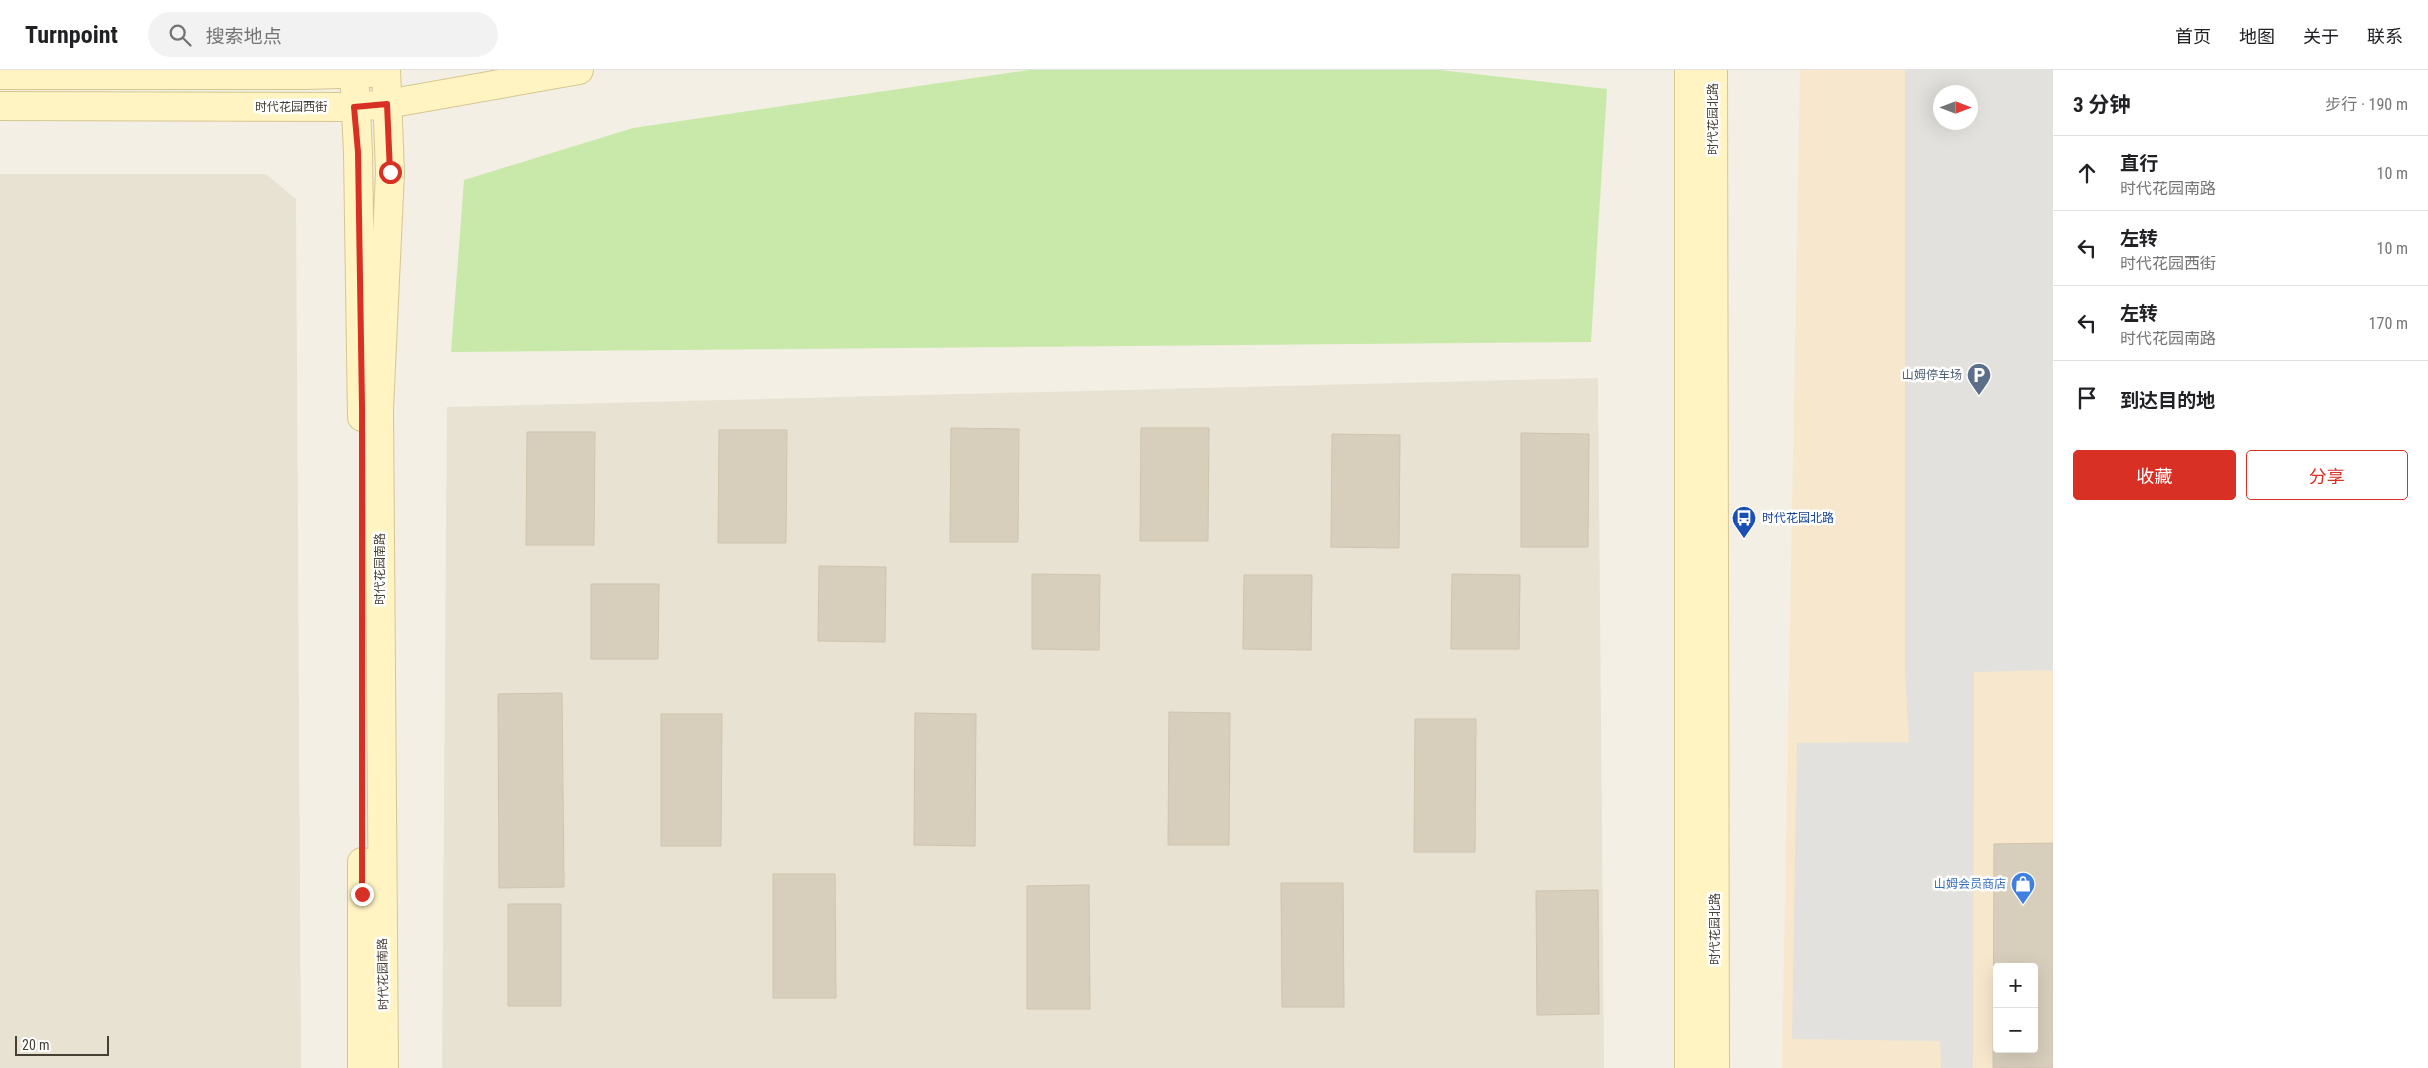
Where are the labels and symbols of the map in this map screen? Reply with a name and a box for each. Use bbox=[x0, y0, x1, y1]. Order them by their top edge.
street label: 时代花园北路 bbox=[1706, 83, 1720, 155]
north arrow bbox=[1933, 85, 1978, 130]
street label: 时代花园西街 bbox=[255, 100, 327, 114]
route start bbox=[379, 161, 402, 184]
parking icon: 山姆停车场 bbox=[1966, 362, 1992, 396]
place label: 山姆停车场 bbox=[1902, 368, 1962, 382]
bus stop icon: 时代花园北路 bbox=[1731, 505, 1757, 539]
place label: 时代花园北路 bbox=[1762, 511, 1834, 525]
street label: 时代花园南路 bbox=[373, 533, 387, 605]
shop icon: 山姆会员商店 bbox=[2010, 871, 2036, 905]
place label: 山姆会员商店 bbox=[1934, 877, 2006, 891]
route end bbox=[351, 883, 374, 906]
street label: 时代花园北路 bbox=[1708, 893, 1722, 965]
street label: 时代花园南路 bbox=[375, 938, 391, 1010]
scale bar bbox=[15, 1033, 109, 1056]

